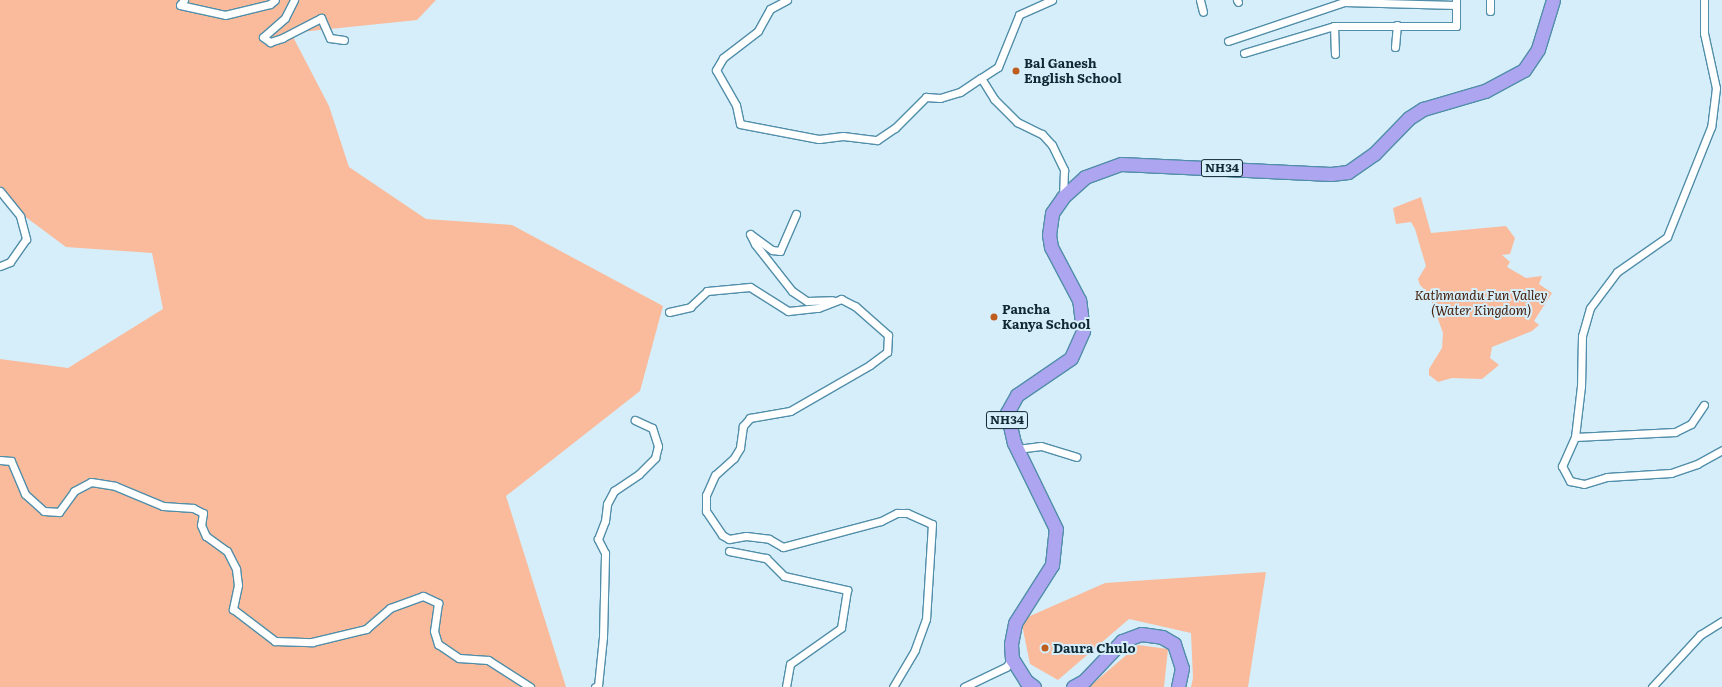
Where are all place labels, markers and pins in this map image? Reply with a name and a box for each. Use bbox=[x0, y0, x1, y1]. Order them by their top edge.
place label: Bal Ganesh English School bbox=[1024, 56, 1122, 87]
marker: Bal Ganesh English School bbox=[1011, 66, 1021, 76]
place label: Pancha Kanya School bbox=[1002, 302, 1090, 333]
marker: Pancha Kanya School bbox=[989, 312, 999, 322]
place label: Daura Chulo bbox=[1053, 640, 1136, 656]
marker: Daura Chulo bbox=[1040, 643, 1050, 653]

